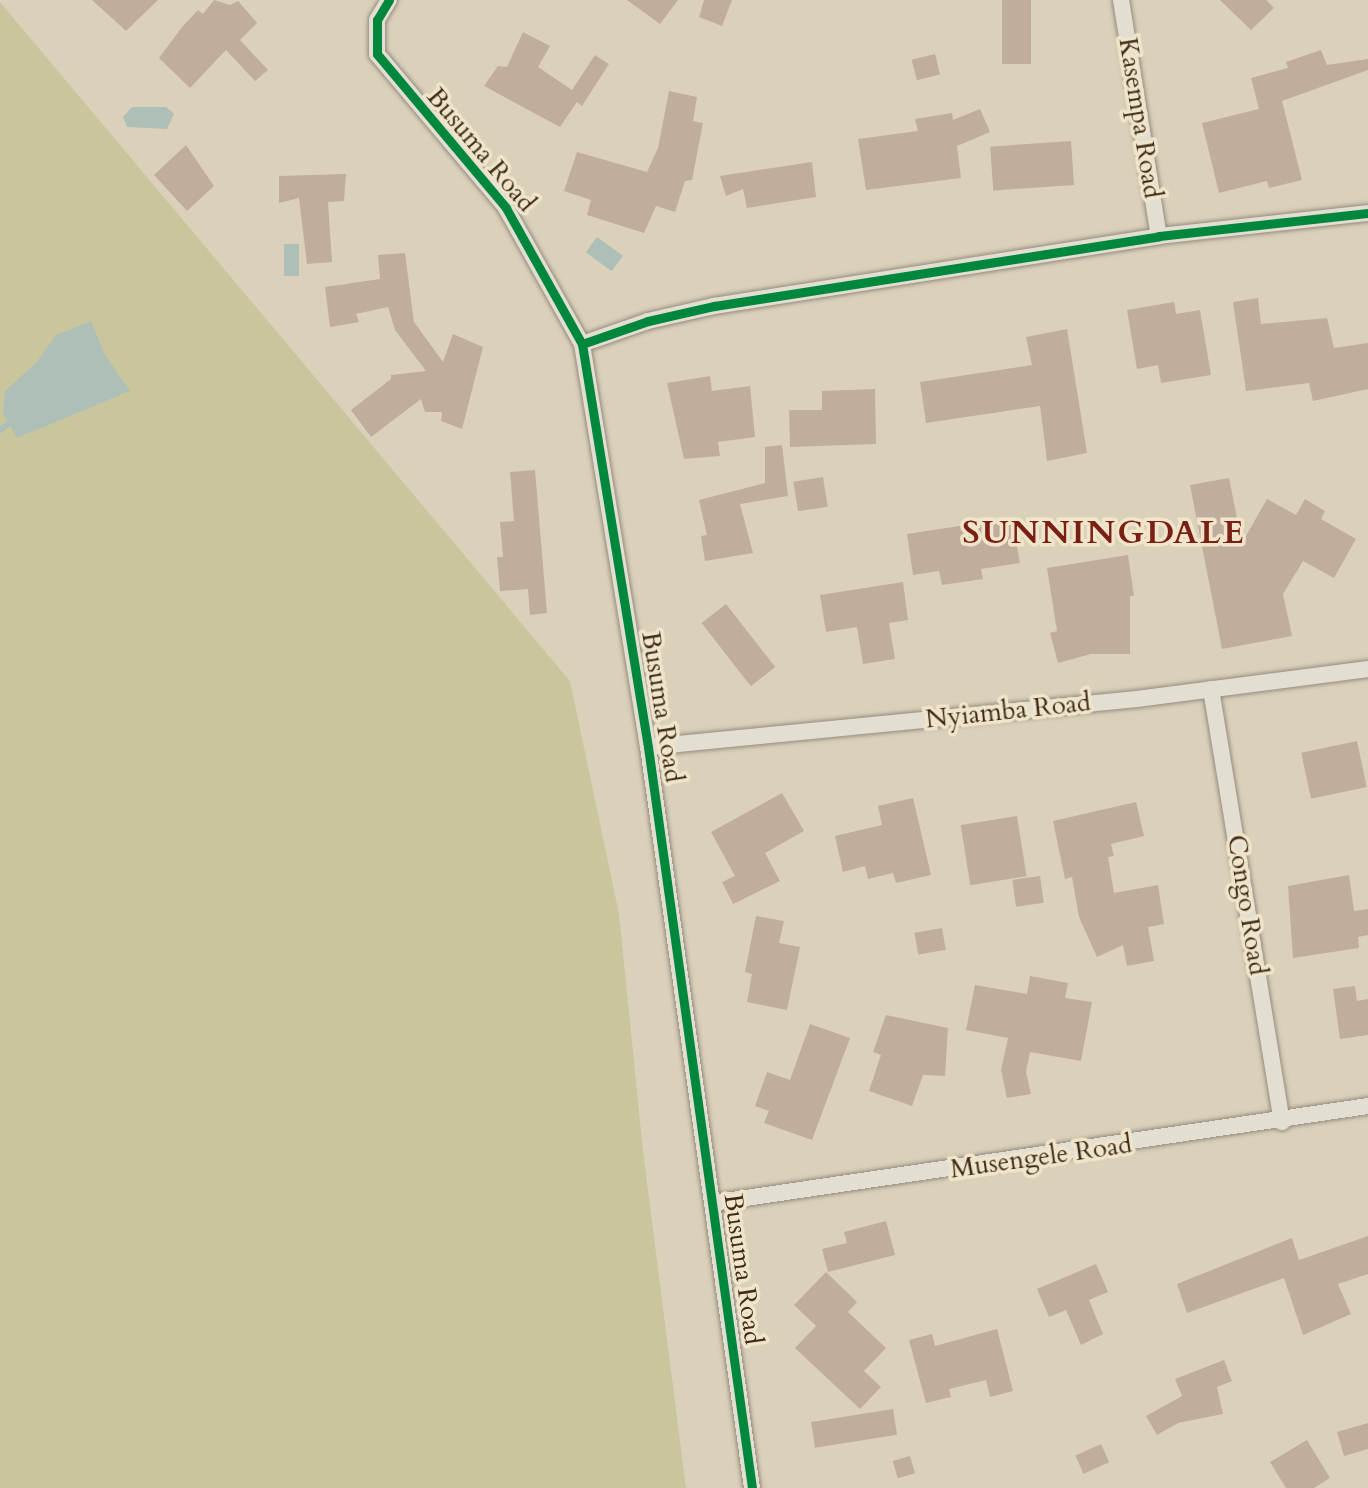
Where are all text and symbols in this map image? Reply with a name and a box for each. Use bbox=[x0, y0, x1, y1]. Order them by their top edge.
street label: Kasempa Road bbox=[1112, 35, 1168, 201]
street label: Busuma Road bbox=[420, 82, 542, 218]
district label: SUNNINGDALE bbox=[964, 513, 1244, 553]
street label: Busuma Road bbox=[635, 629, 689, 785]
street label: Nyiamba Road bbox=[924, 687, 1092, 735]
street label: Congo Road bbox=[1221, 833, 1273, 977]
street label: Musengele Road bbox=[948, 1129, 1134, 1185]
street label: Busuma Road bbox=[717, 1191, 769, 1347]

